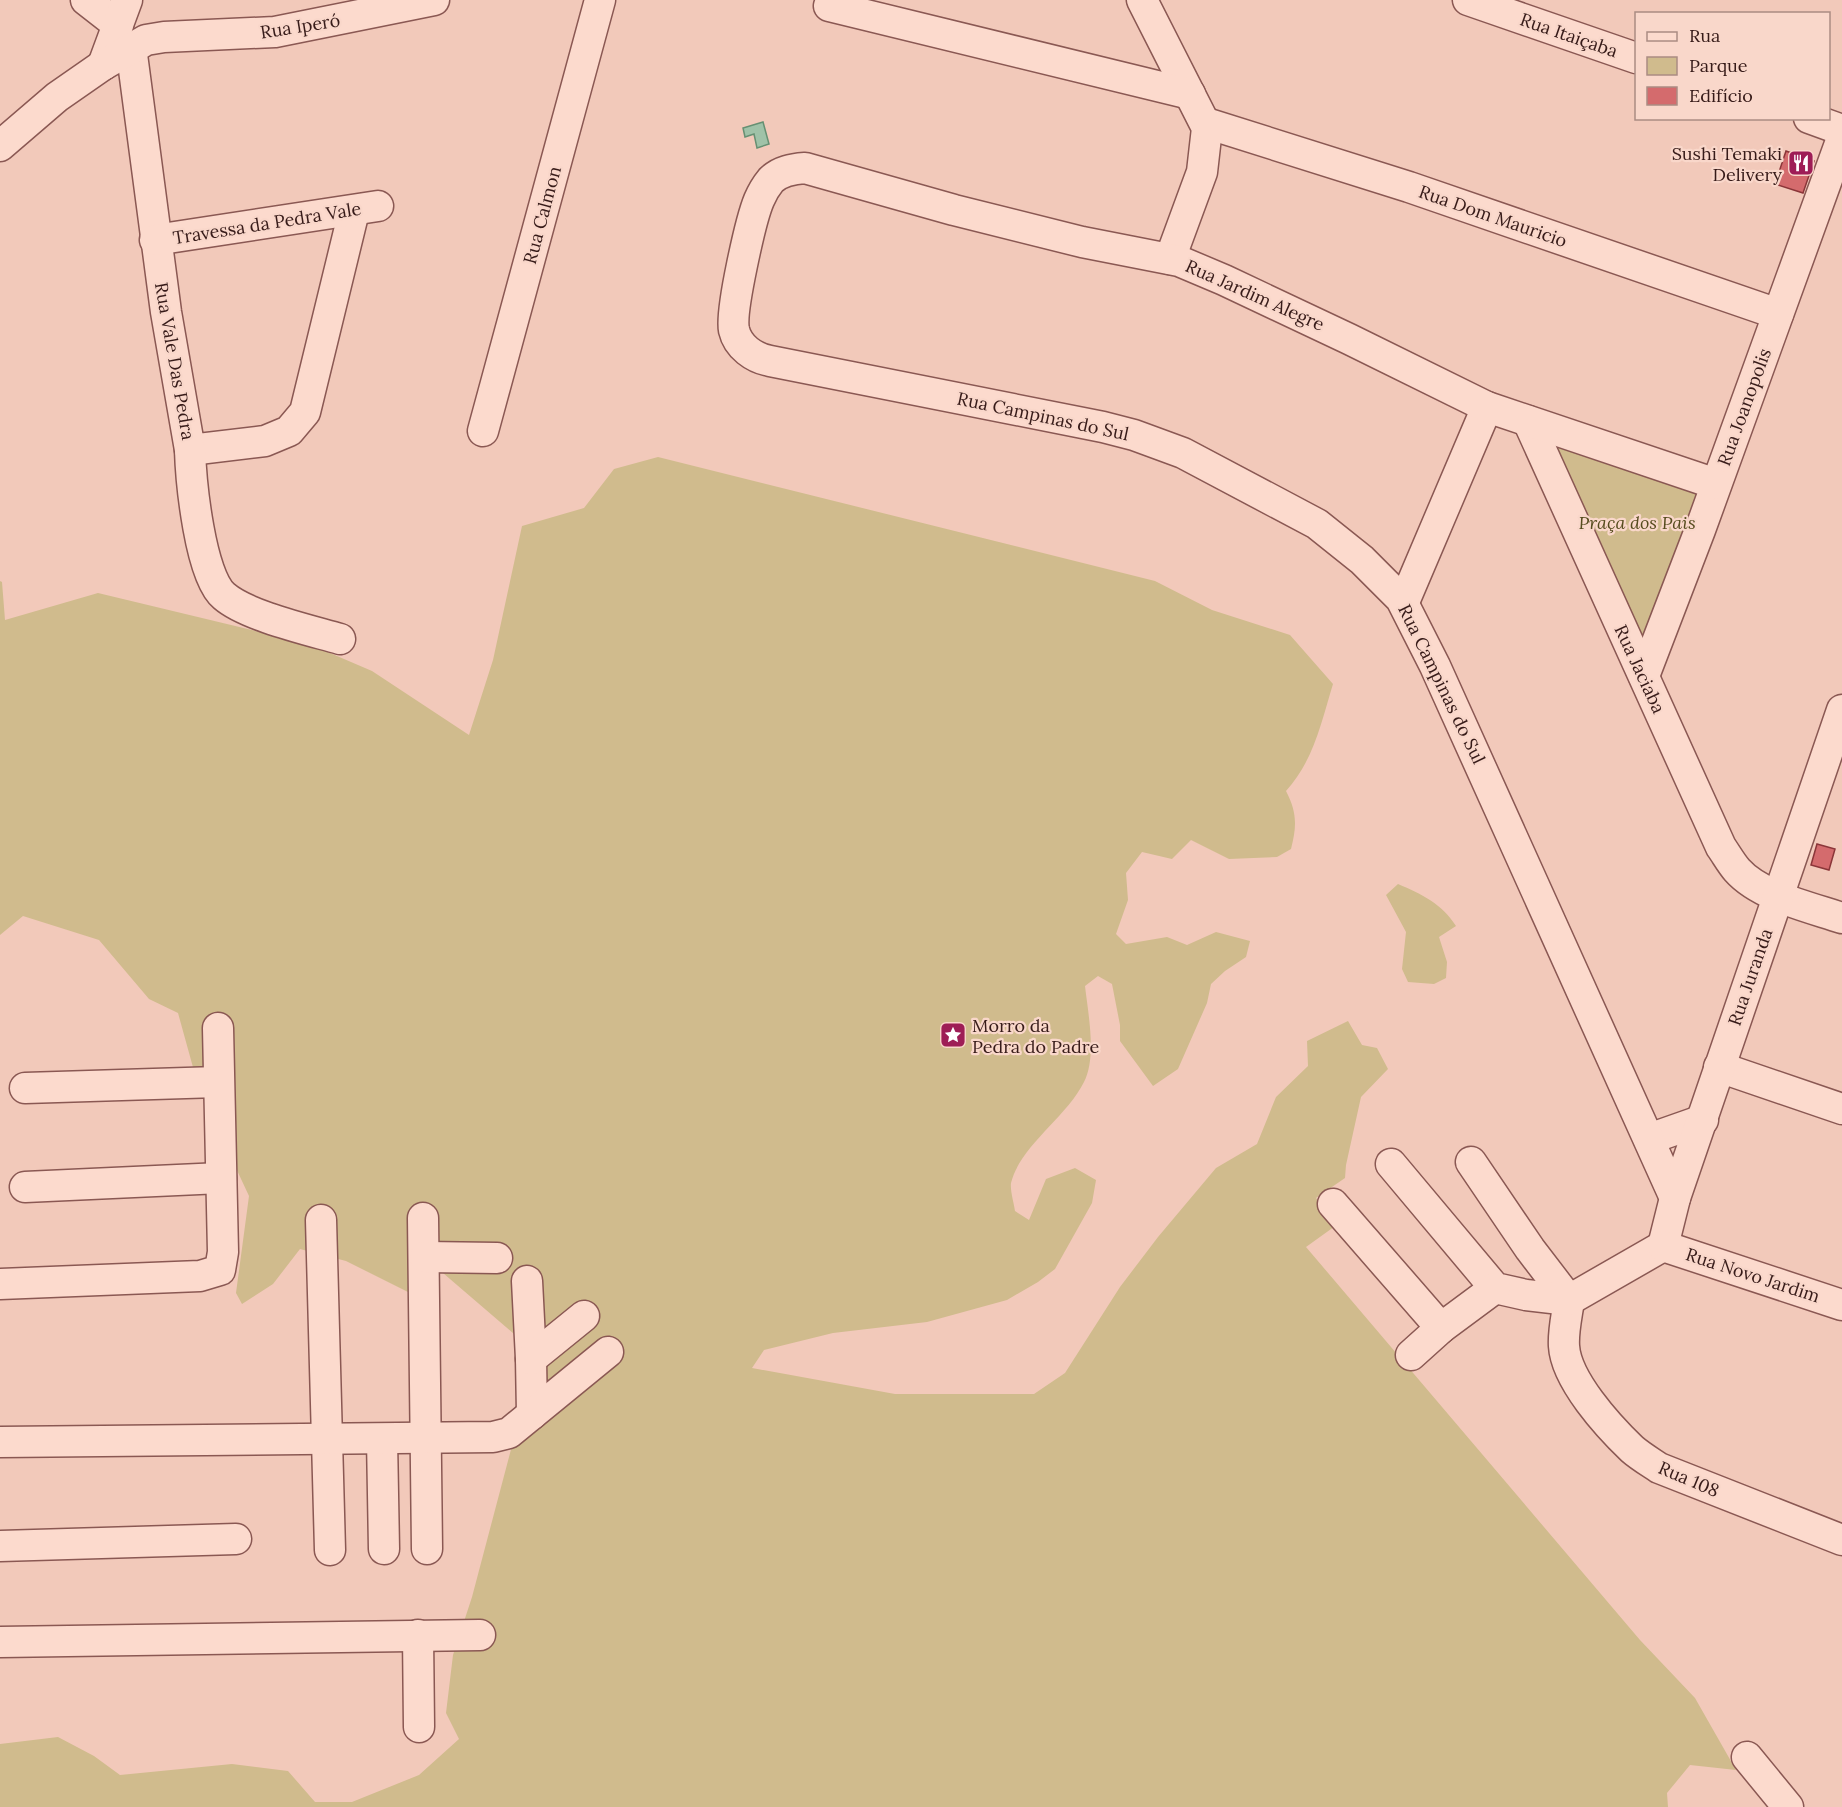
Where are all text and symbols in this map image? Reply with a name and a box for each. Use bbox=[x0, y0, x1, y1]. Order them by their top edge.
street label: Rua Iperó bbox=[258, 8, 342, 44]
street label: Rua Itaiçaba bbox=[1517, 8, 1621, 62]
legend bbox=[1635, 12, 1830, 120]
text: Rua bbox=[1689, 24, 1720, 47]
text: Parque bbox=[1689, 54, 1748, 77]
text: Edifício bbox=[1689, 84, 1753, 107]
place label: Sushi Temaki Delivery bbox=[1672, 142, 1782, 186]
restaurant icon: Sushi Temaki Delivery bbox=[1786, 148, 1816, 178]
street label: Rua Calmon bbox=[518, 163, 566, 266]
street label: Rua Dom Mauricio bbox=[1416, 180, 1570, 252]
street label: Travessa da Pedra Vale bbox=[171, 197, 363, 249]
street label: Rua Jardim Alegre bbox=[1182, 254, 1328, 336]
street label: Rua Vale Das Pedra bbox=[150, 280, 200, 442]
street label: Rua Joanopolis bbox=[1712, 345, 1776, 469]
street label: Rua Campinas do Sul bbox=[955, 387, 1131, 445]
park label: Praça dos Pais bbox=[1578, 511, 1696, 534]
street label: Rua Campinas do Sul bbox=[1393, 600, 1491, 768]
street label: Rua Jaciaba bbox=[1609, 621, 1671, 717]
street label: Rua Juranda bbox=[1723, 925, 1777, 1029]
place label: Morro da Pedra do Padre bbox=[972, 1014, 1099, 1058]
place icon: Morro da Pedra do Padre bbox=[938, 1020, 968, 1050]
street label: Rua Novo Jardim bbox=[1683, 1242, 1823, 1308]
street label: Rua 108 bbox=[1655, 1456, 1723, 1502]

